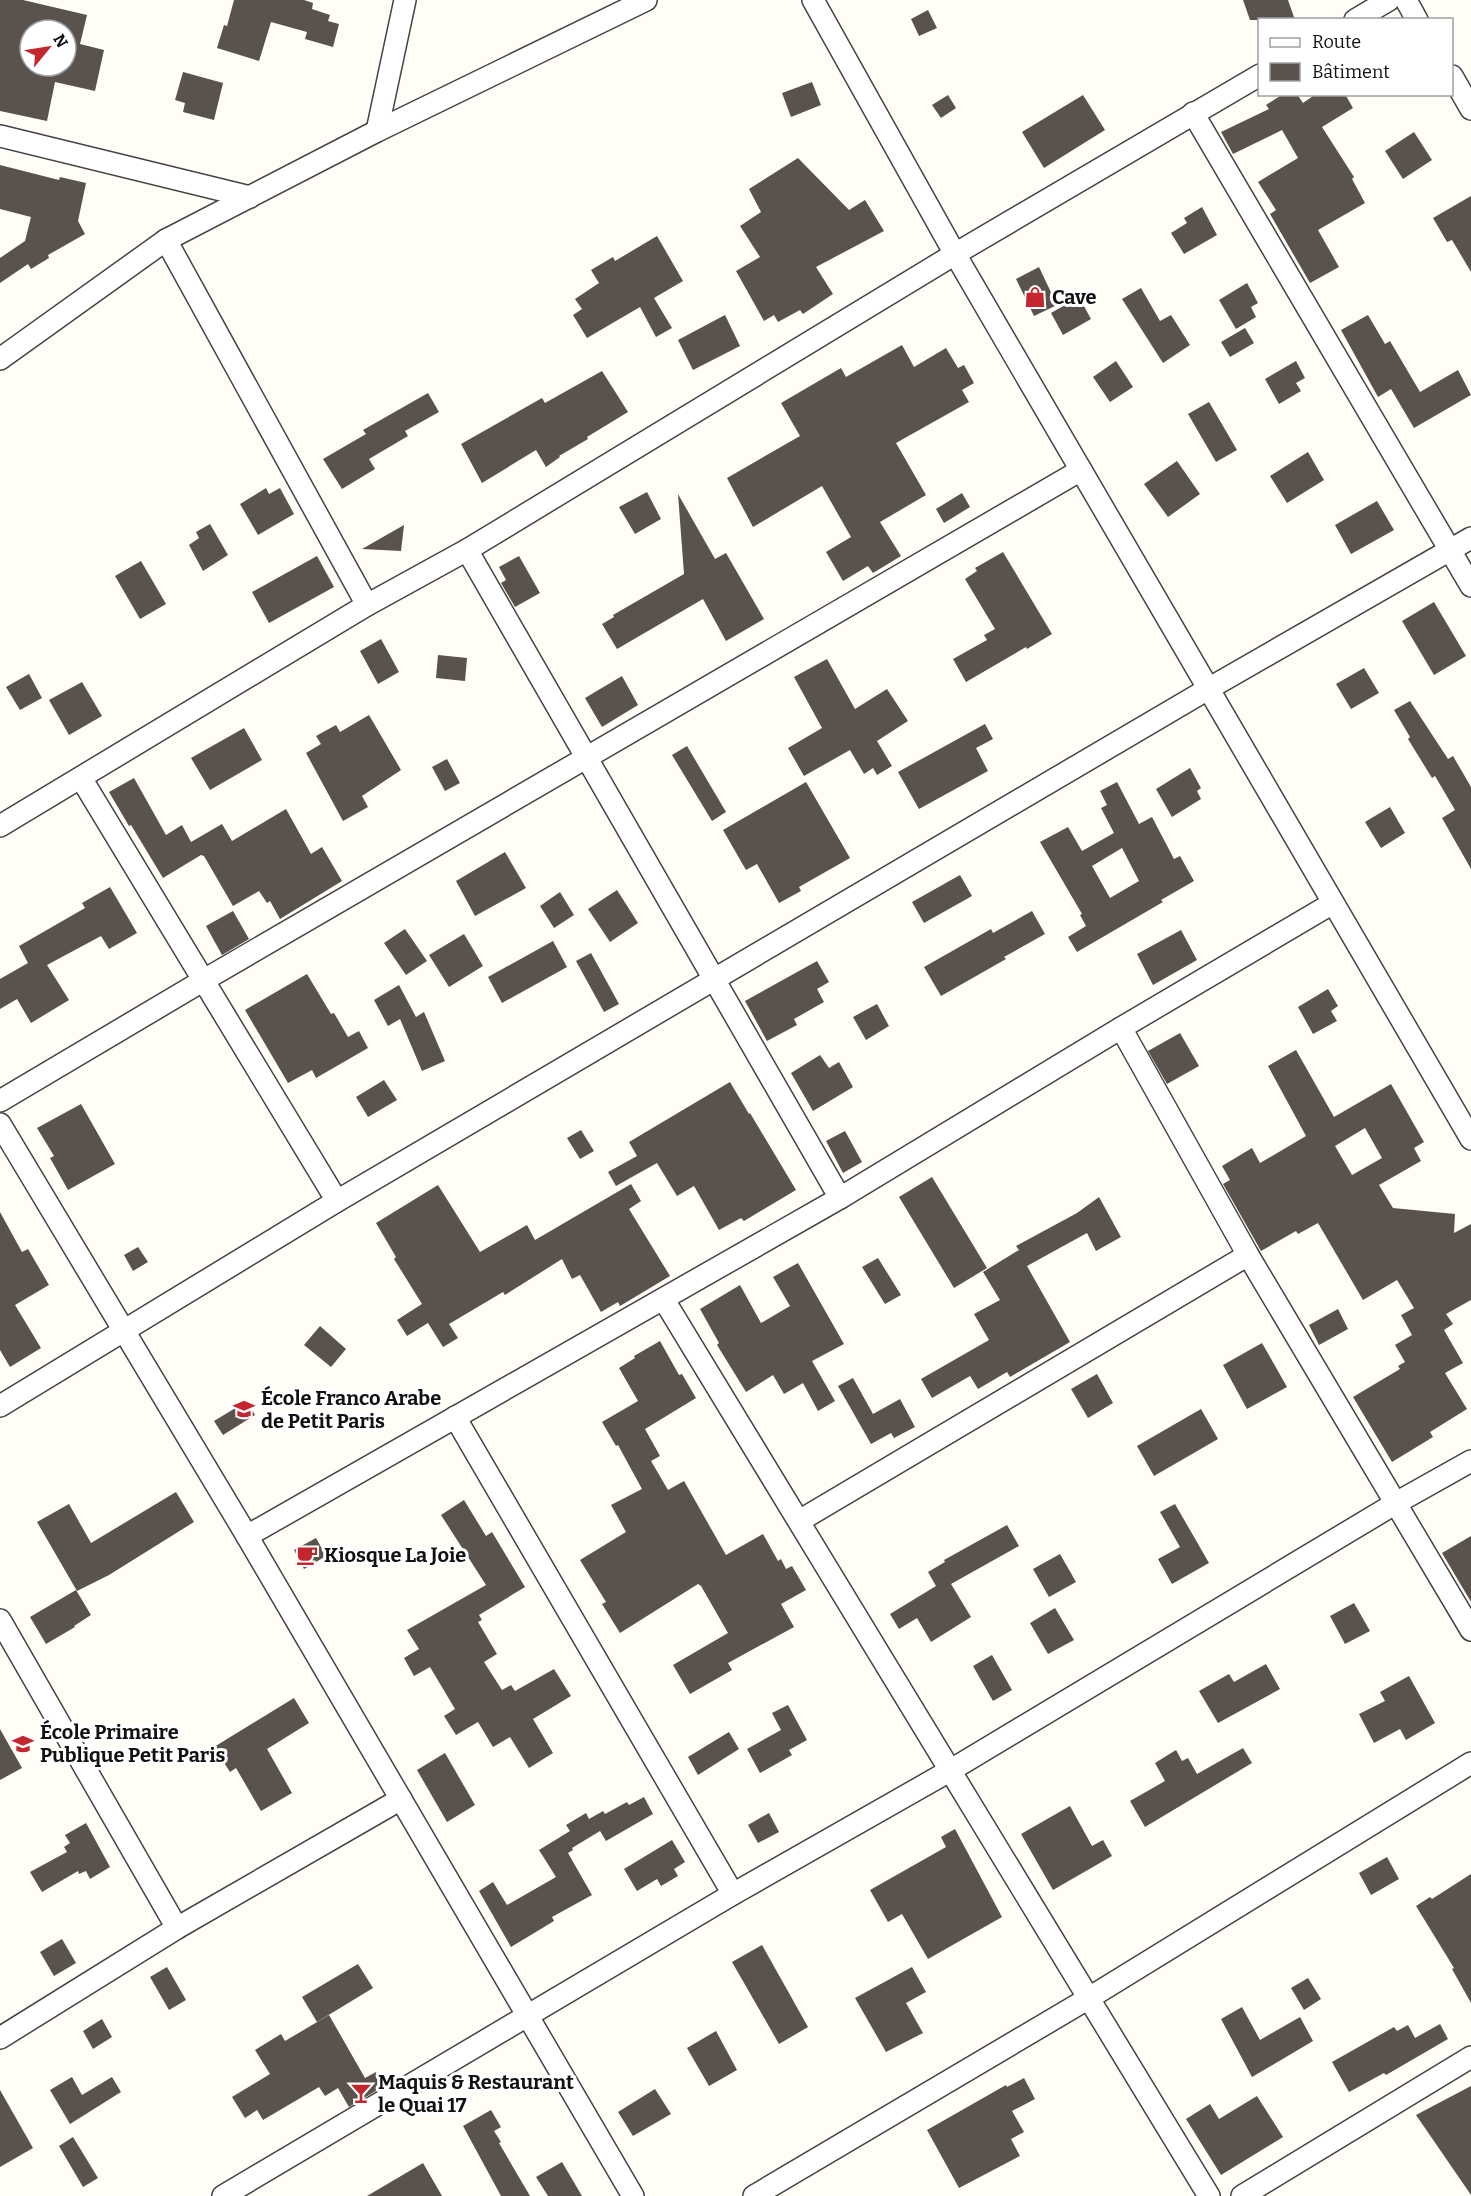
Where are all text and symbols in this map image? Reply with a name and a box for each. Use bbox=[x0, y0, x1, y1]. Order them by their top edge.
north arrow bbox=[18, 18, 78, 78]
legend bbox=[1258, 18, 1453, 96]
text: N bbox=[49, 31, 72, 51]
text: Route bbox=[1312, 31, 1361, 53]
text: Bâtiment bbox=[1312, 61, 1390, 83]
shop icon: Cave bbox=[1023, 285, 1047, 309]
place label: Cave bbox=[1052, 285, 1097, 309]
place label: École Franco Arabe de Petit Paris bbox=[261, 1385, 441, 1433]
school or university icon: École Franco Arabe de Petit Paris bbox=[232, 1397, 256, 1421]
cafe icon: Kiosque La Joie bbox=[295, 1543, 319, 1567]
place label: Kiosque La Joie bbox=[324, 1543, 466, 1567]
place label: École Primaire Publique Petit Paris bbox=[40, 1719, 225, 1767]
school or university icon: École Primaire Publique Petit Paris bbox=[11, 1732, 35, 1756]
place label: Maquis & Restaurant le Quai 17 bbox=[378, 2070, 574, 2117]
bar icon: Maquis & Restaurant le Quai 17 bbox=[349, 2081, 373, 2105]

